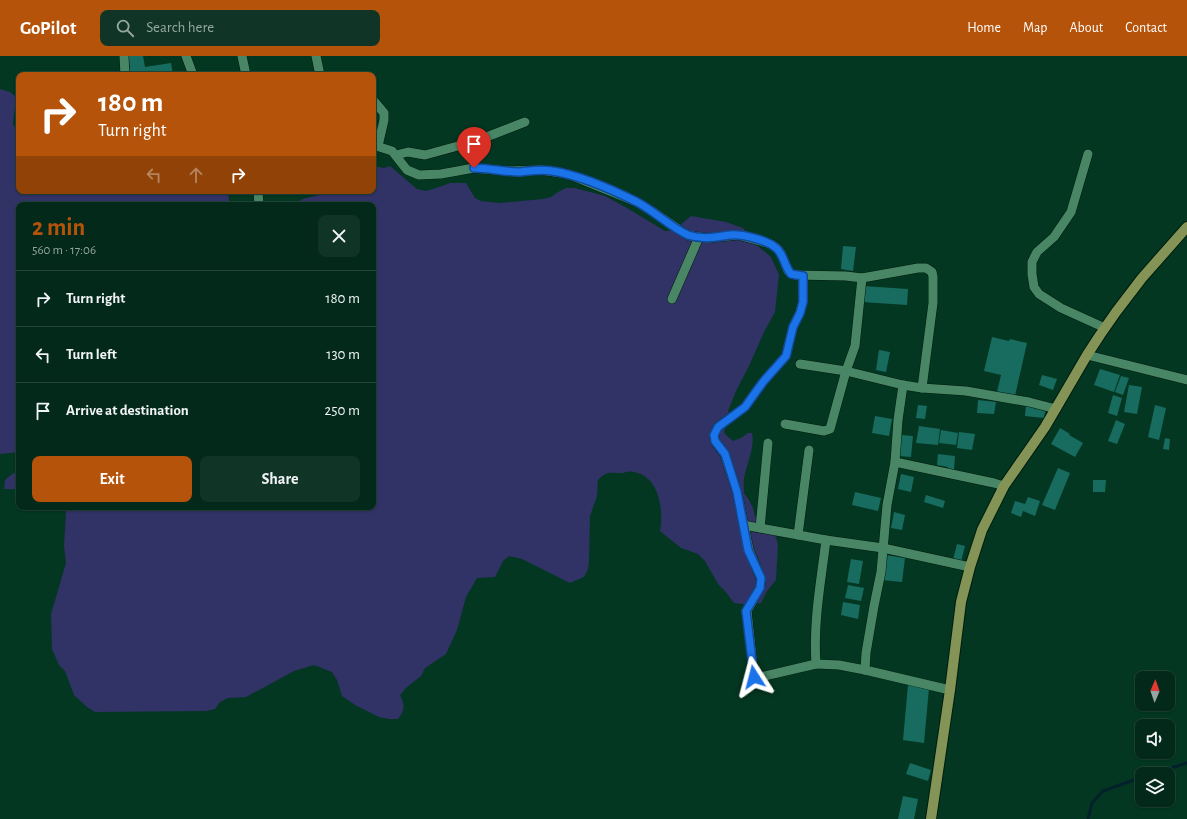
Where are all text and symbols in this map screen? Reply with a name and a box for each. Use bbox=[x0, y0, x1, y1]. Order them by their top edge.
search box bbox=[100, 10, 380, 46]
icon: search bbox=[114, 17, 136, 39]
text: GoPilot bbox=[20, 19, 76, 38]
text: Search here bbox=[146, 20, 214, 35]
text: Home bbox=[967, 21, 1001, 35]
text: Map bbox=[1023, 21, 1047, 35]
text: About bbox=[1069, 21, 1103, 35]
text: Contact bbox=[1125, 21, 1167, 35]
icon: right bbox=[32, 88, 84, 140]
text: 180 m bbox=[98, 89, 163, 117]
text: Turn right bbox=[98, 122, 167, 140]
pin bbox=[457, 127, 491, 168]
icon: arrive bbox=[463, 133, 485, 155]
icon: left bbox=[143, 164, 165, 186]
icon: ahead bbox=[185, 164, 207, 186]
icon: right bbox=[227, 164, 249, 186]
button: close bbox=[318, 215, 360, 257]
text: 2 min bbox=[32, 216, 85, 240]
text: 560 m · 17:06 bbox=[32, 244, 96, 257]
icon: right bbox=[32, 288, 54, 310]
text: Turn right bbox=[66, 291, 125, 306]
text: 180 m bbox=[325, 291, 360, 306]
icon: left bbox=[32, 344, 54, 366]
text: Turn left bbox=[66, 347, 117, 362]
text: 130 m bbox=[326, 347, 360, 362]
icon: arrive bbox=[32, 400, 54, 422]
text: Arrive at destination bbox=[66, 403, 189, 418]
text: 250 m bbox=[325, 403, 360, 418]
button: Exit bbox=[32, 456, 192, 502]
button: Share bbox=[200, 456, 360, 502]
position arrow bbox=[733, 656, 775, 698]
north arrow bbox=[1135, 671, 1175, 711]
map controls bbox=[1135, 671, 1175, 807]
button: sound bbox=[1135, 719, 1175, 759]
button: layers bbox=[1135, 767, 1175, 807]

